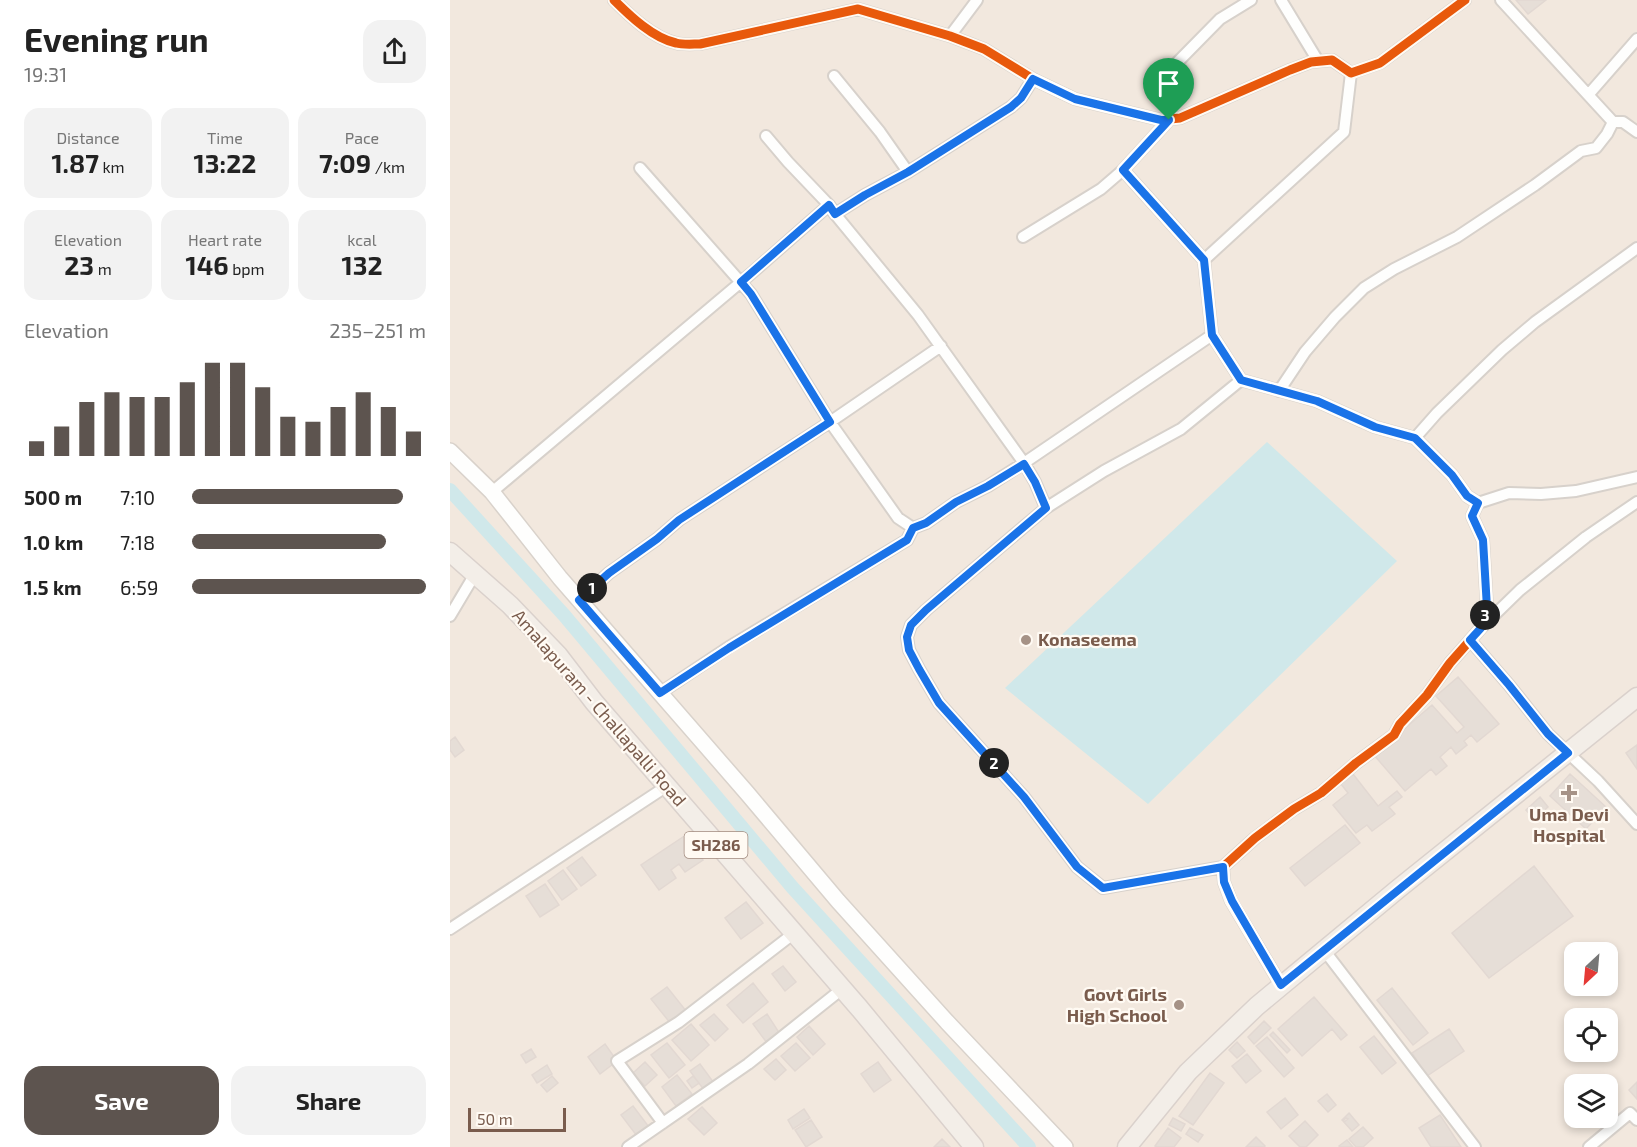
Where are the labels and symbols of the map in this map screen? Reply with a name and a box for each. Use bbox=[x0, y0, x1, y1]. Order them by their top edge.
pin bbox=[1143, 58, 1194, 120]
pin: 1 bbox=[577, 573, 607, 603]
pin: 3 bbox=[1470, 600, 1500, 630]
street label: Amalapuram - Challapalli Road bbox=[508, 604, 691, 810]
place label: Konaseema bbox=[1038, 628, 1137, 650]
marker: Konaseema bbox=[1019, 633, 1033, 647]
pin: 2 bbox=[979, 748, 1009, 778]
marker: Uma Devi Hospital bbox=[1560, 784, 1578, 802]
place label: Uma Devi Hospital bbox=[1529, 803, 1609, 846]
road number: SH286 bbox=[684, 832, 748, 858]
north arrow bbox=[1564, 942, 1618, 996]
place label: Govt Girls High School bbox=[1067, 983, 1167, 1026]
marker: Govt Girls High School bbox=[1172, 998, 1186, 1012]
scale bar bbox=[468, 1105, 566, 1132]

